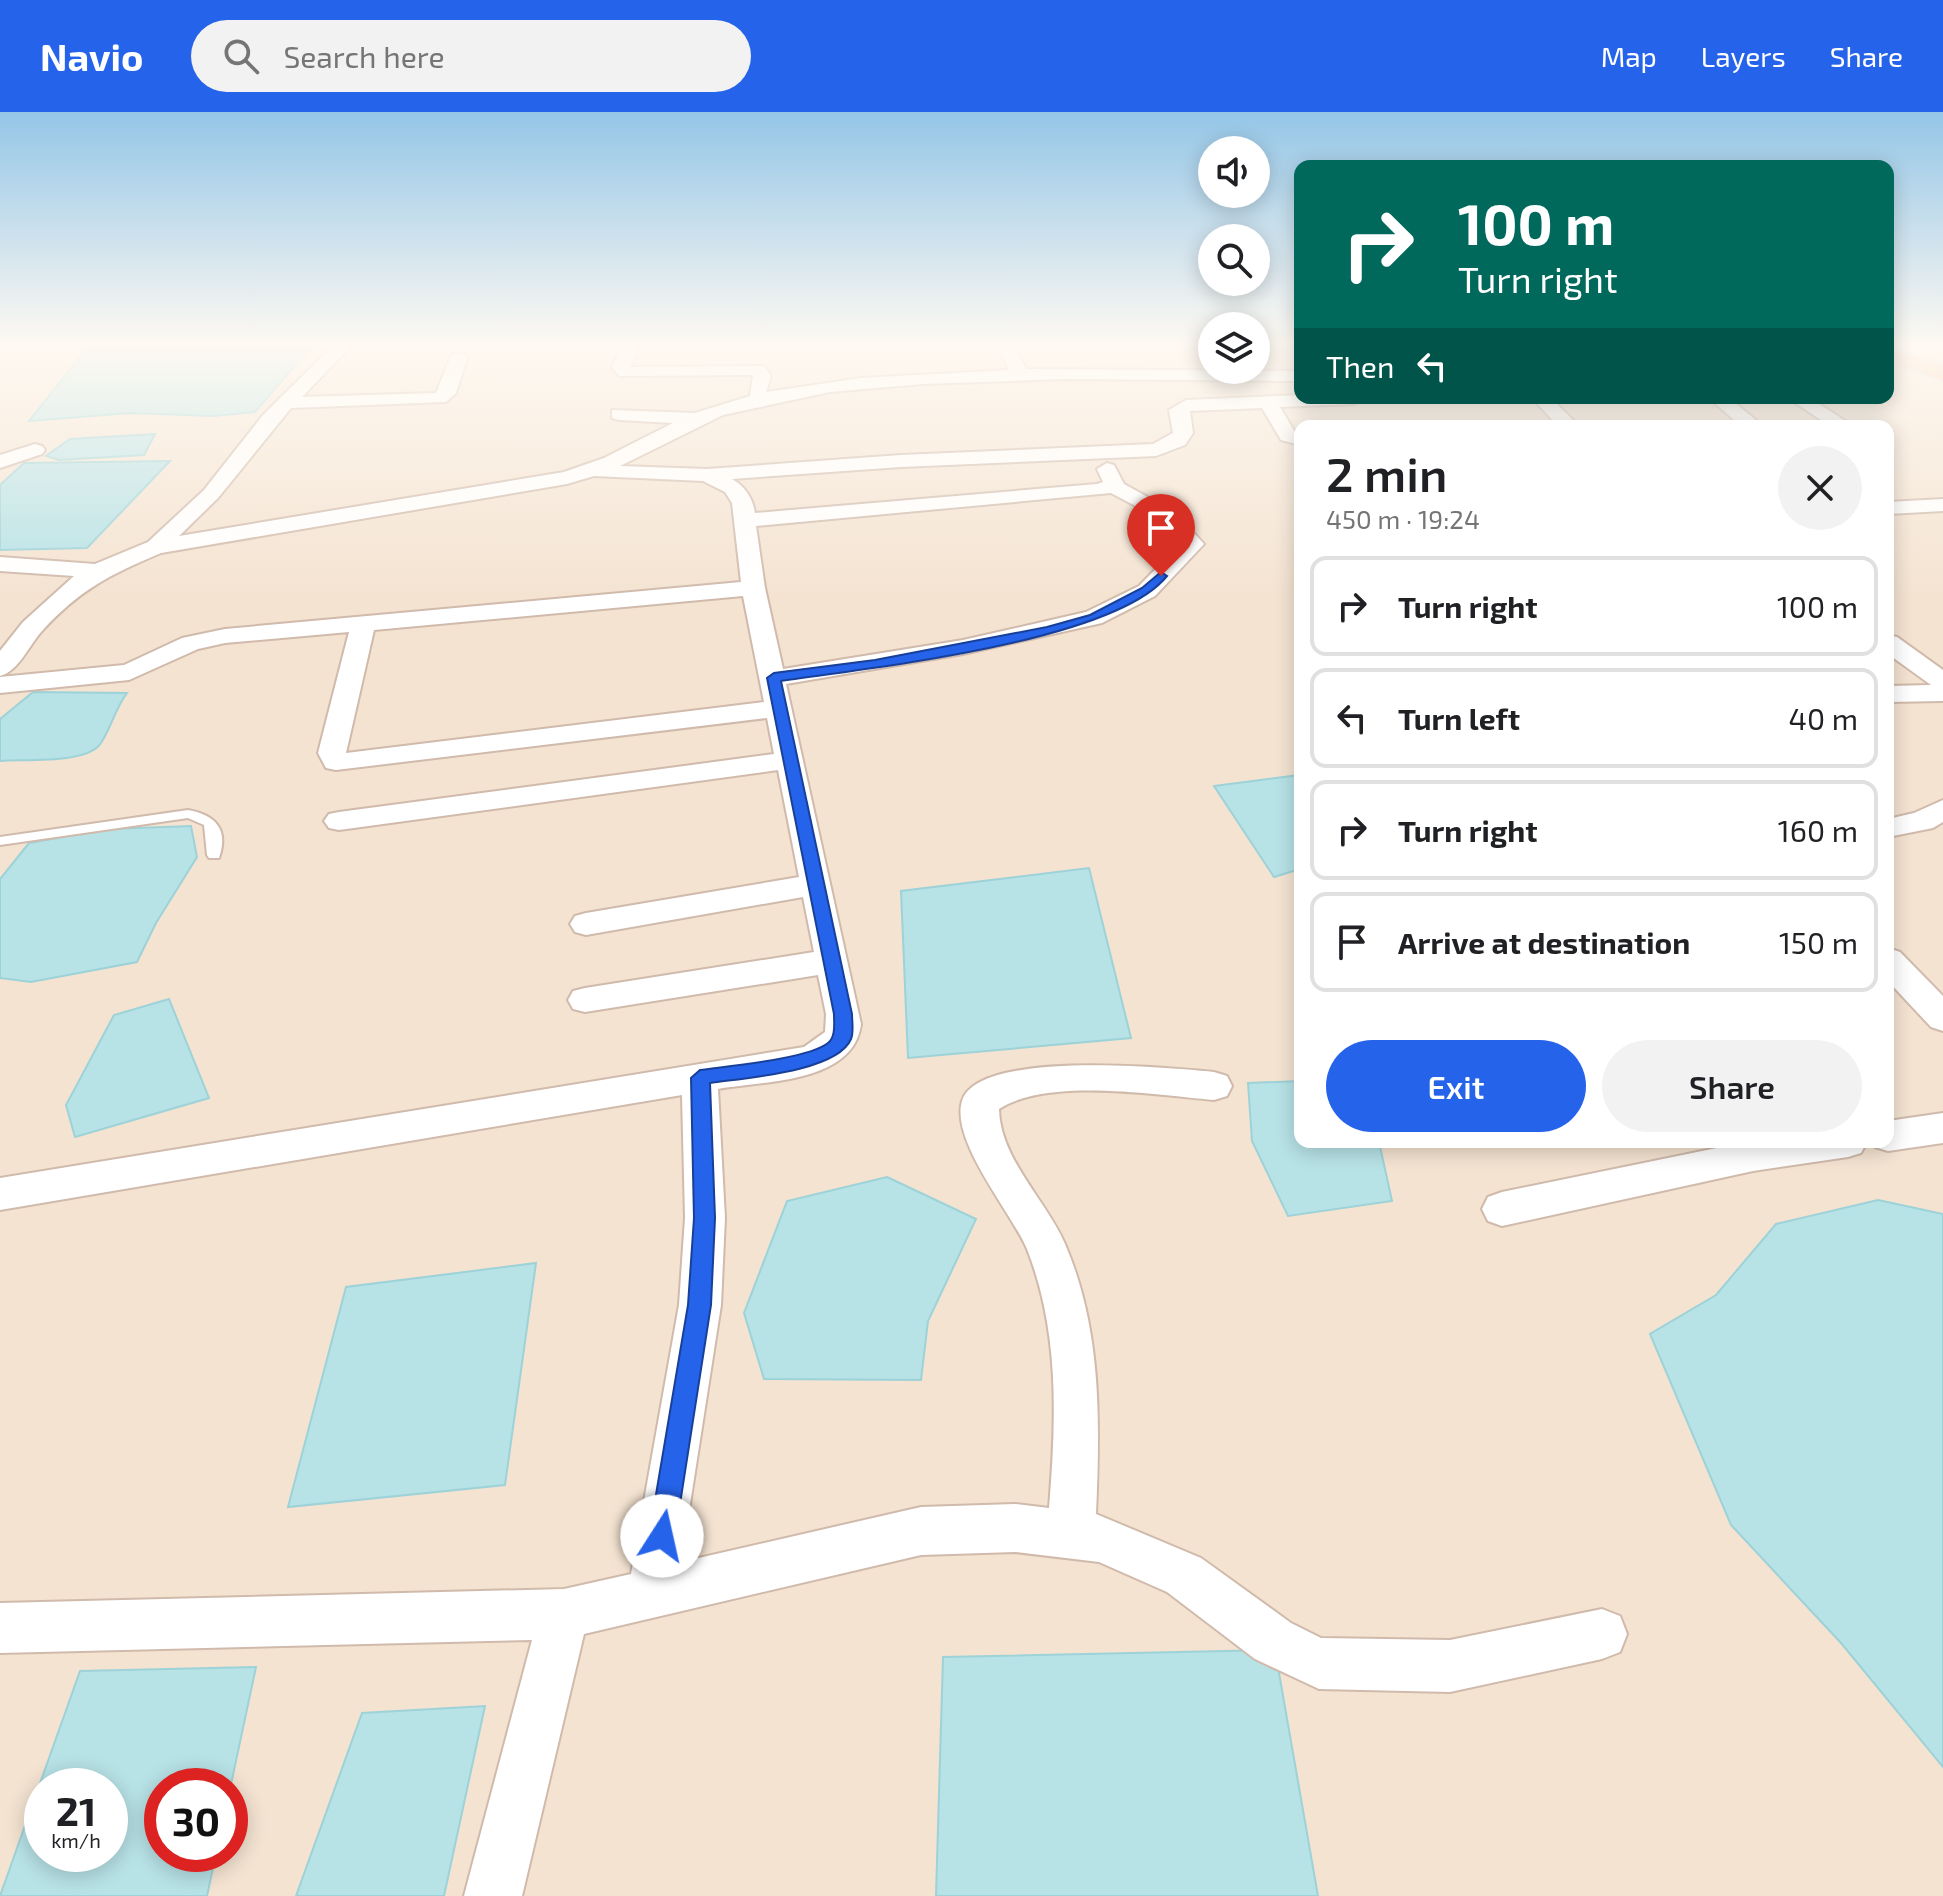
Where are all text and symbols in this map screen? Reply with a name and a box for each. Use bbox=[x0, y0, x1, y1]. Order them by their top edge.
search box bbox=[191, 20, 751, 92]
text: Navio bbox=[40, 33, 143, 79]
icon: search bbox=[219, 34, 263, 78]
text: Search here bbox=[283, 38, 445, 74]
text: Map bbox=[1601, 39, 1657, 73]
text: Layers bbox=[1701, 39, 1786, 73]
text: Share bbox=[1830, 39, 1903, 73]
map controls bbox=[1198, 136, 1270, 384]
button: sound bbox=[1198, 136, 1270, 208]
text: 100 m bbox=[1458, 189, 1614, 256]
icon: right bbox=[1326, 192, 1430, 296]
button: search bbox=[1198, 224, 1270, 296]
text: Turn right bbox=[1458, 257, 1618, 300]
button: layers bbox=[1198, 312, 1270, 384]
icon: left bbox=[1410, 344, 1454, 388]
text: Then bbox=[1326, 348, 1394, 384]
text: 2 min bbox=[1326, 444, 1447, 502]
button: close bbox=[1778, 446, 1862, 530]
pin bbox=[1127, 494, 1195, 576]
text: 450 m · 19:24 bbox=[1326, 503, 1480, 534]
icon: arrive bbox=[1139, 506, 1183, 550]
icon: right bbox=[1330, 584, 1374, 628]
text: Turn right bbox=[1398, 588, 1538, 624]
text: 100 m bbox=[1777, 588, 1858, 624]
icon: left bbox=[1330, 696, 1374, 740]
text: Turn left bbox=[1398, 700, 1520, 736]
text: 40 m bbox=[1788, 700, 1858, 736]
icon: right bbox=[1330, 808, 1374, 852]
text: Turn right bbox=[1398, 812, 1538, 848]
text: 160 m bbox=[1778, 812, 1858, 848]
icon: arrive bbox=[1330, 920, 1374, 964]
text: Arrive at destination bbox=[1398, 924, 1690, 960]
text: 150 m bbox=[1779, 924, 1858, 960]
button: Exit bbox=[1326, 1040, 1586, 1132]
button: Share bbox=[1602, 1040, 1862, 1132]
position arrow bbox=[620, 1494, 704, 1578]
speed limit sign: 30 bbox=[144, 1768, 248, 1872]
text: 21 bbox=[56, 1786, 96, 1834]
text: km/h bbox=[51, 1828, 101, 1852]

